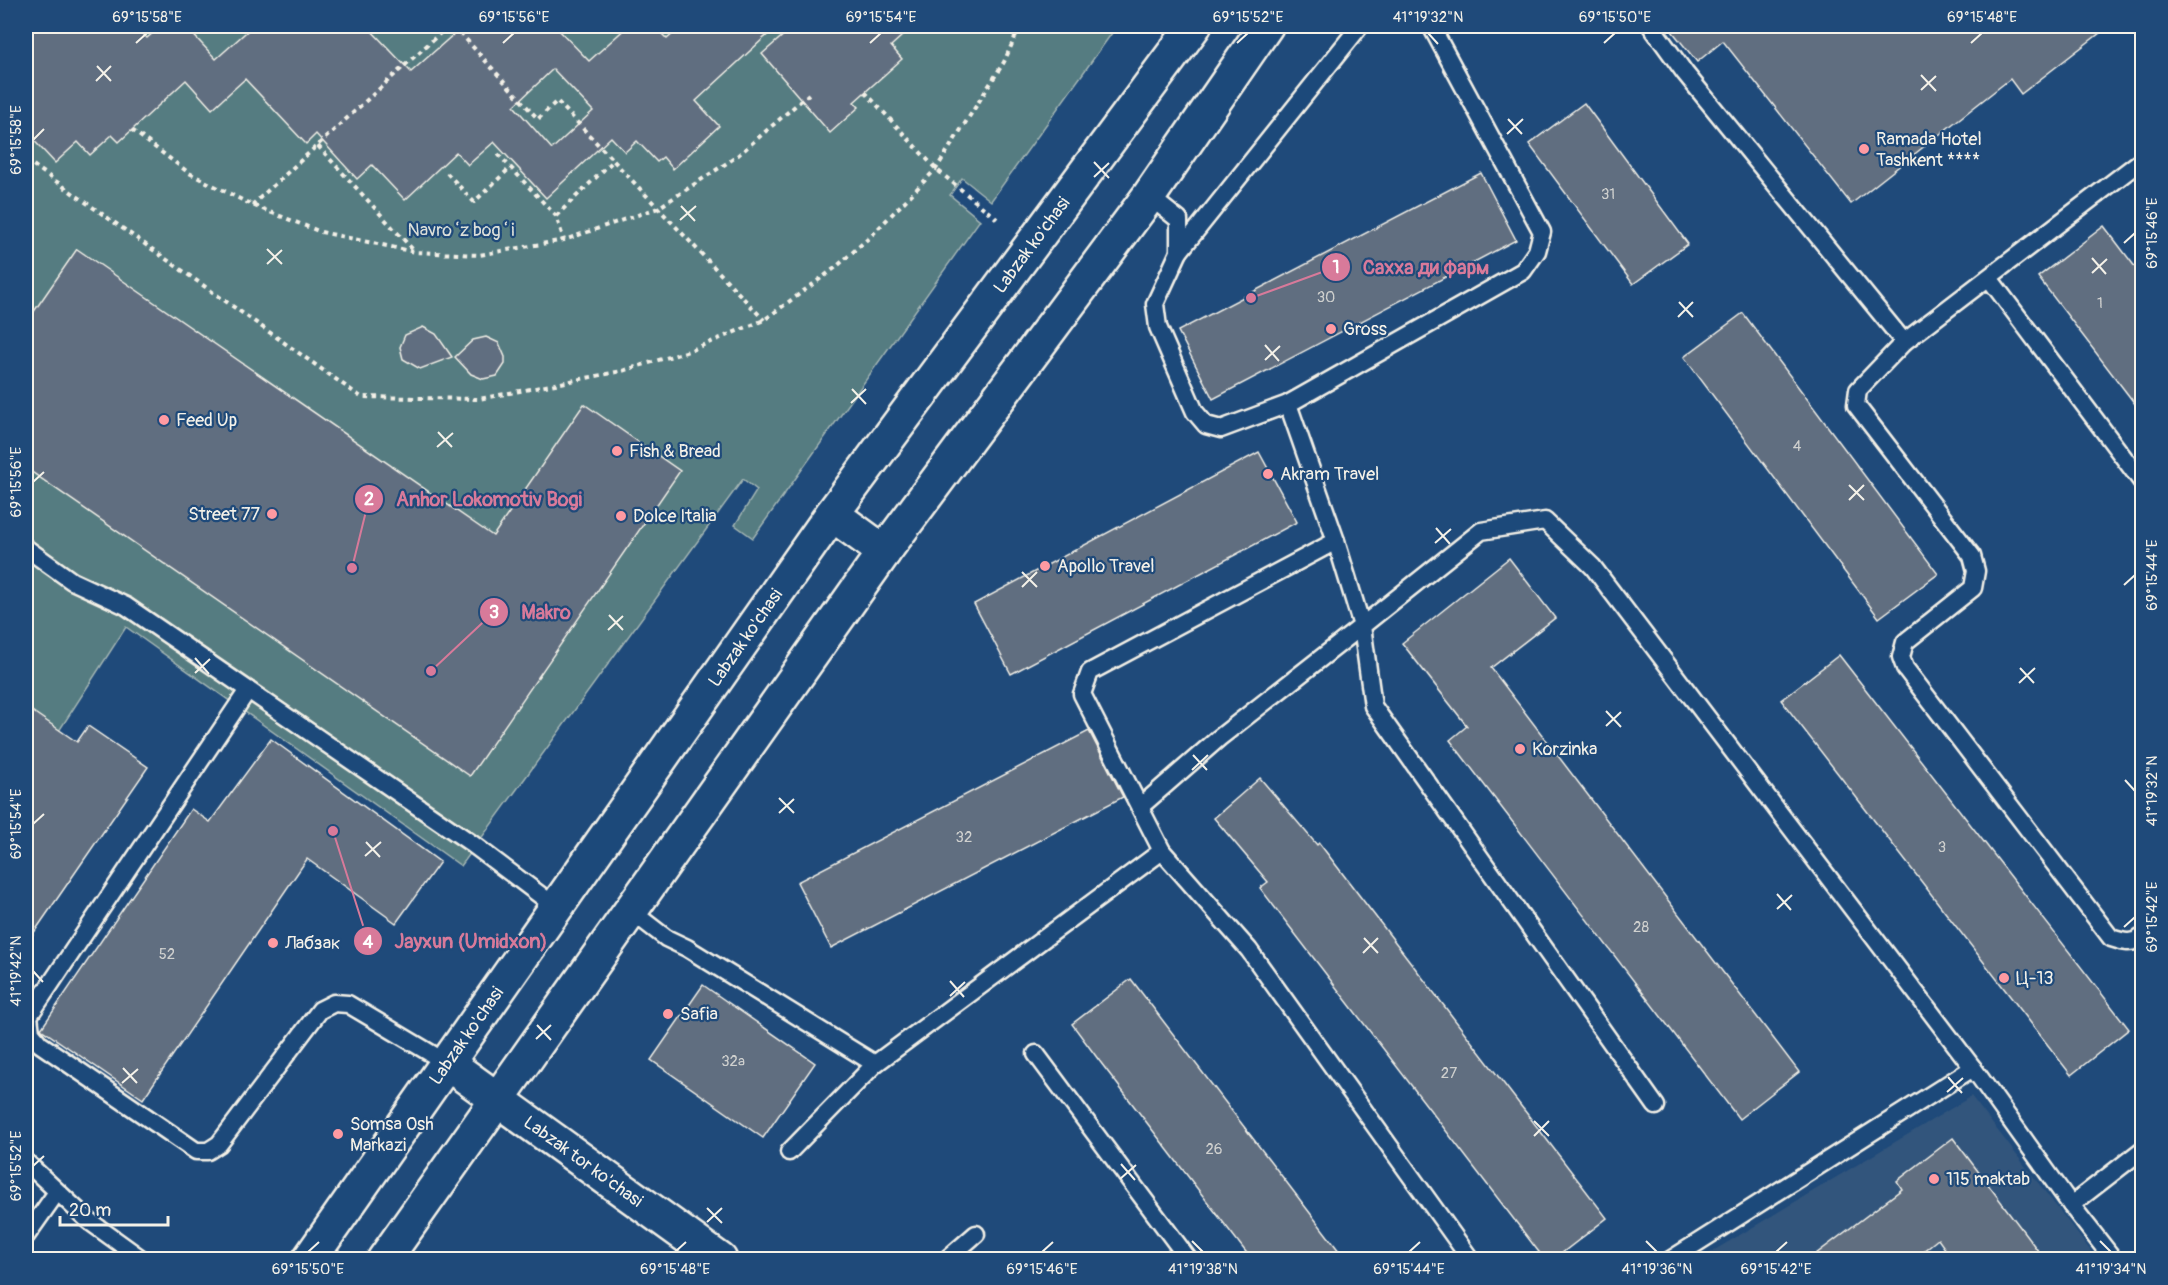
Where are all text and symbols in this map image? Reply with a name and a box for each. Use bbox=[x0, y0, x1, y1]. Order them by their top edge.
text: 69°15'58"E bbox=[112, 8, 182, 27]
text: 69°15'56"E bbox=[479, 8, 550, 27]
text: 69°15'54"E bbox=[846, 8, 917, 27]
text: 69°15'52"E bbox=[1213, 8, 1283, 27]
text: 41°19'32"N bbox=[1393, 8, 1463, 27]
text: 69°15'50"E bbox=[1579, 8, 1651, 27]
text: 69°15'48"E bbox=[1947, 8, 2017, 27]
text: 69°15'58"E bbox=[7, 105, 26, 175]
place label: Ramada Hotel Tashkent **** bbox=[1876, 128, 1982, 172]
marker: Ramada Hotel Tashkent **** bbox=[1857, 142, 1871, 156]
house number: 31 bbox=[1601, 185, 1615, 204]
street label: Labzak ko'chasi bbox=[988, 192, 1075, 298]
text: 69°15'46"E bbox=[2143, 197, 2162, 269]
park label: Navroʻz bogʻi bbox=[408, 219, 514, 242]
callout: Сахха ди фарм bbox=[1321, 248, 1501, 286]
text: Сахха ди фарм bbox=[1363, 255, 1489, 280]
text: 1 bbox=[1332, 256, 1340, 279]
house number: 30 bbox=[1317, 288, 1335, 307]
house number: 1 bbox=[2097, 294, 2103, 313]
place label: Gross bbox=[1343, 318, 1387, 341]
marker: Gross bbox=[1324, 322, 1338, 336]
place label: Feed Up bbox=[176, 409, 237, 432]
marker: Feed Up bbox=[157, 413, 171, 427]
house number: 4 bbox=[1793, 437, 1802, 456]
place label: Fish & Bread bbox=[629, 440, 721, 463]
marker: Fish & Bread bbox=[610, 444, 624, 458]
text: 69°15'56"E bbox=[7, 446, 26, 517]
place label: Akram Travel bbox=[1280, 463, 1379, 486]
marker: Akram Travel bbox=[1261, 467, 1275, 481]
callout: Anhor Lokomotiv Bogi bbox=[354, 480, 594, 518]
text: Anhor Lokomotiv Bogi bbox=[396, 487, 583, 512]
text: 2 bbox=[364, 488, 374, 511]
place label: Street 77 bbox=[188, 503, 260, 526]
place label: Dolce Italia bbox=[633, 505, 717, 528]
marker: Street 77 bbox=[265, 507, 279, 521]
marker: Dolce Italia bbox=[614, 509, 628, 523]
text: 69°15'44"E bbox=[2143, 539, 2162, 611]
place label: Apollo Travel bbox=[1057, 555, 1155, 578]
marker: Apollo Travel bbox=[1038, 559, 1052, 573]
street label: Labzak ko'chasi bbox=[703, 584, 788, 691]
callout: Makro bbox=[479, 593, 583, 631]
text: Makro bbox=[521, 600, 571, 625]
text: 3 bbox=[489, 601, 499, 624]
place label: Korzinka bbox=[1532, 738, 1597, 761]
marker: Korzinka bbox=[1513, 742, 1527, 756]
text: 41°19'32"N bbox=[2143, 756, 2162, 826]
text: 69°15'54"E bbox=[7, 788, 26, 859]
house number: 32 bbox=[956, 828, 972, 847]
house number: 3 bbox=[1938, 838, 1946, 857]
text: 69°15'42"E bbox=[2143, 881, 2162, 952]
house number: 28 bbox=[1633, 918, 1649, 937]
callout: Jayxun (Umidxon) bbox=[353, 922, 559, 960]
text: Jayxun (Umidxon) bbox=[395, 929, 547, 954]
text: 4 bbox=[363, 931, 374, 954]
place label: Лабзак bbox=[284, 932, 340, 955]
text: 41°19'42"N bbox=[7, 935, 26, 1007]
marker: Лабзак bbox=[266, 936, 280, 950]
house number: 52 bbox=[159, 945, 175, 964]
place label: Ц-13 bbox=[2016, 967, 2054, 990]
marker: Ц-13 bbox=[1997, 971, 2011, 985]
street label: Labzak ko'chasi bbox=[424, 982, 509, 1089]
place label: Safia bbox=[680, 1003, 718, 1026]
marker: Safia bbox=[661, 1007, 675, 1021]
house number: 32a bbox=[721, 1052, 745, 1071]
house number: 27 bbox=[1441, 1064, 1457, 1083]
street label: Labzak tor ko'chasi bbox=[519, 1110, 647, 1212]
place label: Somsa Osh Markazi bbox=[350, 1113, 434, 1157]
marker: Somsa Osh Markazi bbox=[331, 1127, 345, 1141]
text: 69°15'52"E bbox=[7, 1131, 26, 1201]
house number: 26 bbox=[1205, 1140, 1223, 1159]
place label: 115 maktab bbox=[1946, 1168, 2030, 1191]
marker: 115 maktab bbox=[1927, 1172, 1941, 1186]
scale bar bbox=[60, 1189, 168, 1227]
text: 20 m bbox=[69, 1199, 111, 1222]
text: 69°15'50"E bbox=[272, 1260, 344, 1279]
text: 69°15'48"E bbox=[640, 1260, 710, 1279]
text: 69°15'46"E bbox=[1006, 1260, 1078, 1279]
text: 41°19'38"N bbox=[1168, 1260, 1238, 1279]
text: 69°15'44"E bbox=[1373, 1260, 1445, 1279]
text: 41°19'36"N bbox=[1621, 1260, 1693, 1279]
text: 69°15'42"E bbox=[1741, 1260, 1812, 1279]
text: 41°19'34"N bbox=[2076, 1260, 2147, 1279]

